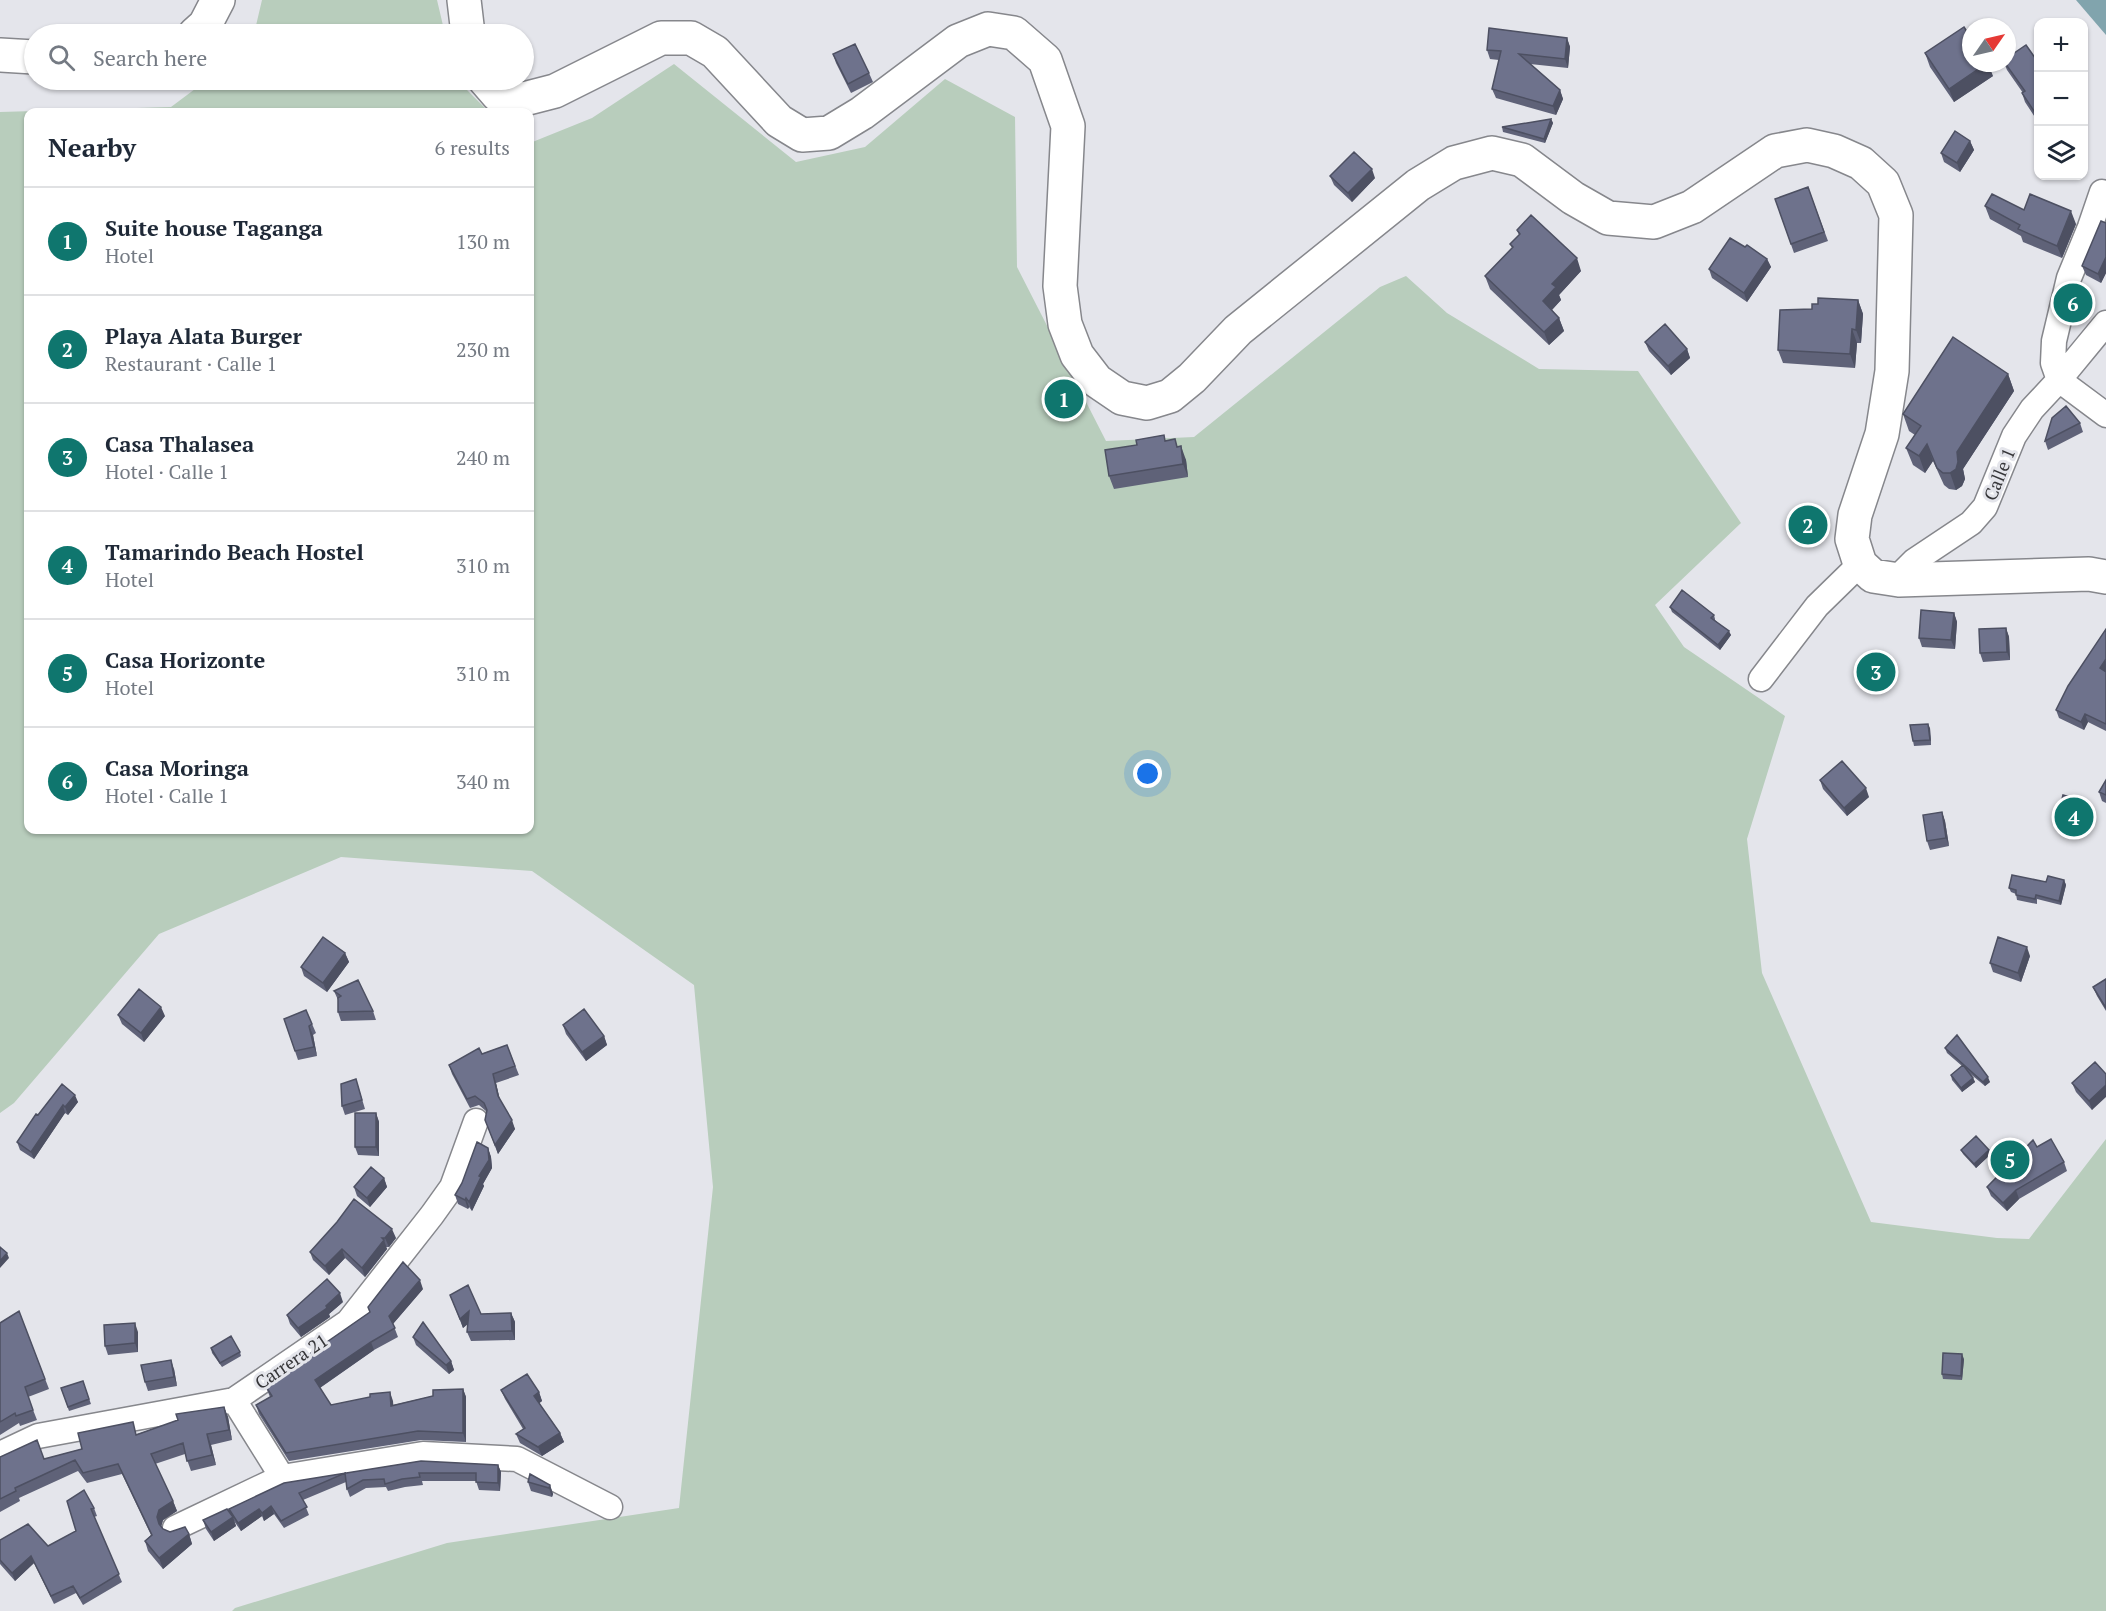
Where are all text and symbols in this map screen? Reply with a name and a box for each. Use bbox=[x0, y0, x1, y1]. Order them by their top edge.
north arrow bbox=[1962, 18, 2016, 72]
map controls bbox=[2034, 18, 2088, 180]
button: + bbox=[2034, 18, 2088, 72]
search box bbox=[24, 24, 534, 90]
icon: search bbox=[45, 41, 78, 74]
text: Search here bbox=[93, 43, 207, 72]
button: − bbox=[2034, 72, 2088, 126]
button: layers bbox=[2034, 126, 2088, 180]
text: Nearby bbox=[48, 130, 136, 164]
text: 6 results bbox=[435, 134, 510, 161]
text: Suite house Taganga bbox=[105, 213, 323, 242]
text: 1 bbox=[62, 228, 73, 255]
text: 130 m bbox=[456, 228, 510, 255]
text: Hotel bbox=[105, 242, 154, 269]
pin: 6 bbox=[2054, 280, 2092, 326]
text: Playa Alata Burger bbox=[105, 321, 302, 350]
text: 2 bbox=[62, 336, 73, 363]
text: 230 m bbox=[456, 336, 510, 363]
text: Restaurant · Calle 1 bbox=[105, 350, 277, 377]
pin: 1 bbox=[1044, 376, 1084, 422]
text: Casa Thalasea bbox=[105, 429, 254, 458]
text: 3 bbox=[62, 444, 73, 471]
text: 240 m bbox=[456, 444, 510, 471]
street label: Calle 1 bbox=[1978, 444, 2020, 504]
text: Hotel · Calle 1 bbox=[105, 458, 229, 485]
pin: 2 bbox=[1788, 502, 1828, 548]
text: Tamarindo Beach Hostel bbox=[105, 537, 364, 566]
text: 4 bbox=[62, 552, 73, 579]
text: 310 m bbox=[456, 552, 510, 579]
text: Hotel bbox=[105, 566, 154, 593]
text: Casa Horizonte bbox=[105, 645, 265, 674]
pin: 3 bbox=[1856, 650, 1896, 694]
text: 5 bbox=[62, 660, 73, 687]
text: 310 m bbox=[456, 660, 510, 687]
text: Hotel bbox=[105, 674, 154, 701]
text: Casa Moringa bbox=[105, 753, 249, 782]
your location bbox=[1133, 759, 1162, 788]
text: 6 bbox=[62, 768, 73, 795]
text: 340 m bbox=[456, 768, 510, 795]
text: Hotel · Calle 1 bbox=[105, 782, 229, 809]
pin: 4 bbox=[2054, 794, 2094, 840]
pin: 5 bbox=[1990, 1138, 2030, 1182]
street label: Carrera 21 bbox=[250, 1328, 332, 1394]

